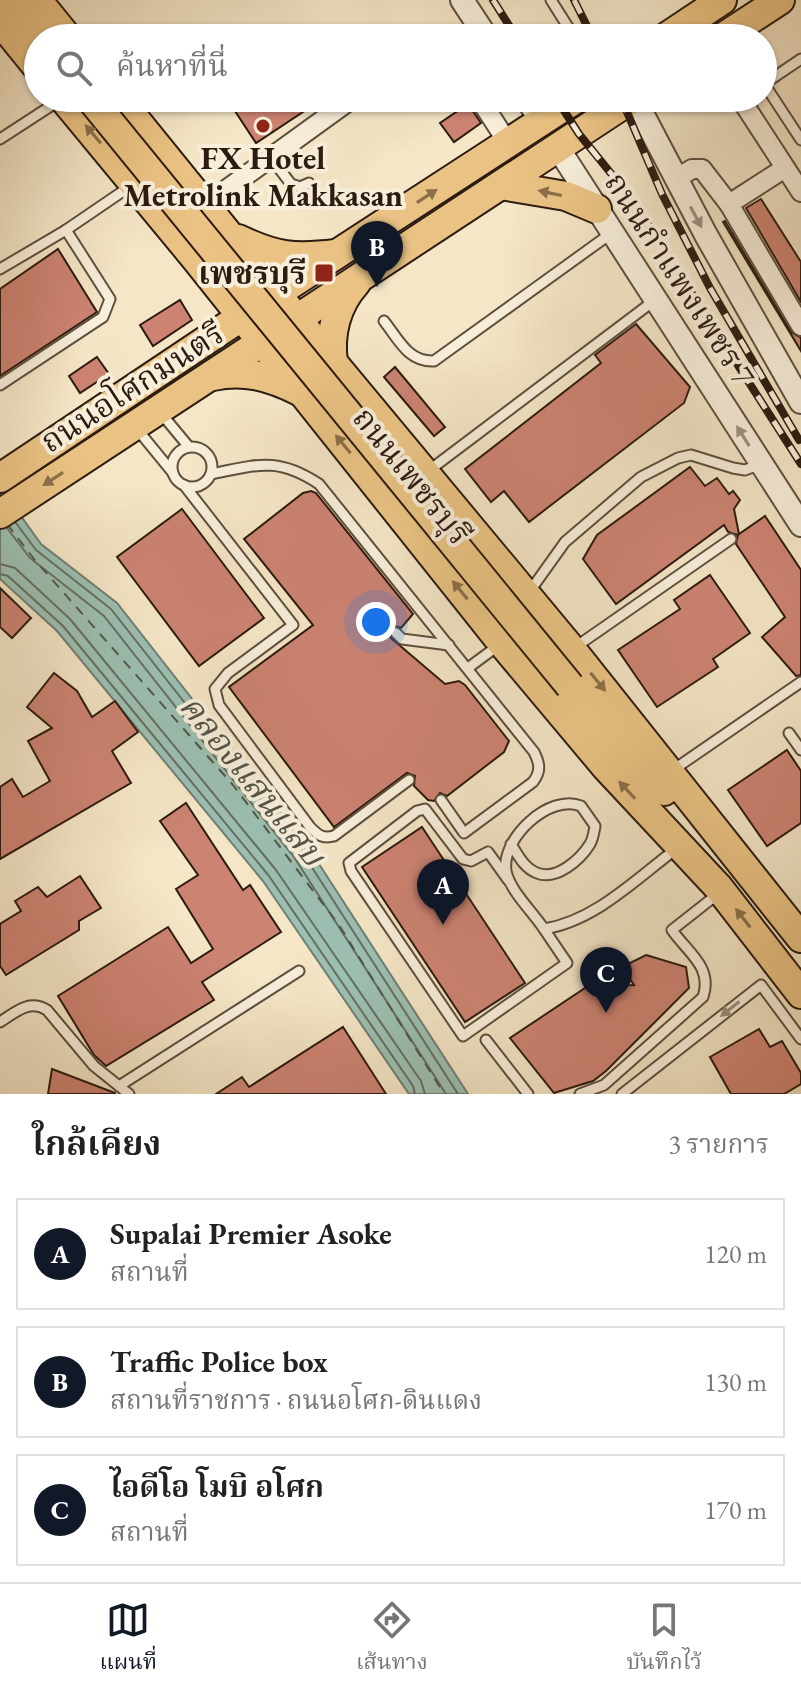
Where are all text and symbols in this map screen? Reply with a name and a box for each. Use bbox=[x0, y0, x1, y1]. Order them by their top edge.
search box bbox=[24, 24, 777, 112]
icon: search bbox=[52, 46, 96, 90]
text: ค้นหาที่นี่ bbox=[116, 46, 228, 85]
marker: FX Hotel Metrolink Makkasan bbox=[254, 117, 272, 135]
one-way arrow bbox=[85, 124, 102, 144]
place label: FX Hotel Metrolink Makkasan bbox=[123, 137, 403, 216]
street label: ถนนกำแพงเพชร 7 bbox=[595, 164, 765, 395]
one-way arrow bbox=[537, 186, 562, 199]
one-way arrow bbox=[416, 189, 438, 203]
one-way arrow bbox=[690, 205, 703, 228]
pin: B bbox=[351, 221, 403, 287]
place label: เพชรบุรี bbox=[198, 252, 306, 294]
marker: เพชรบุรี bbox=[313, 262, 335, 284]
street label: ถนนอโศกมนตรี bbox=[31, 311, 232, 462]
street label: ถนนเพชรบุรี bbox=[343, 398, 481, 554]
one-way arrow bbox=[736, 425, 750, 447]
one-way arrow bbox=[335, 434, 351, 454]
one-way arrow bbox=[42, 471, 64, 486]
one-way arrow bbox=[452, 580, 469, 601]
your location bbox=[356, 602, 396, 642]
one-way arrow bbox=[589, 672, 605, 692]
water label: คลองแสนแสบ bbox=[170, 685, 337, 876]
one-way arrow bbox=[619, 781, 637, 800]
pin: A bbox=[417, 859, 469, 925]
one-way arrow bbox=[735, 908, 751, 929]
pin: C bbox=[580, 947, 632, 1013]
one-way arrow bbox=[720, 1001, 740, 1017]
text: ใกล้เคียง bbox=[32, 1121, 161, 1165]
text: 3 รายการ bbox=[669, 1127, 769, 1161]
text: Supalai Premier Asoke bbox=[110, 1214, 392, 1253]
text: A bbox=[51, 1237, 69, 1271]
text: 120 m bbox=[704, 1237, 767, 1271]
text: สถานที่ bbox=[110, 1255, 189, 1289]
text: Traffic Police box bbox=[110, 1342, 328, 1381]
text: B bbox=[52, 1365, 68, 1399]
text: 130 m bbox=[704, 1365, 767, 1399]
text: สถานที่ราชการ · ถนนอโศก-ดินแดง bbox=[110, 1383, 482, 1417]
text: ไอดีโอ โมบิ อโศก bbox=[110, 1467, 324, 1506]
text: C bbox=[51, 1493, 69, 1527]
text: 170 m bbox=[704, 1493, 767, 1527]
text: สถานที่ bbox=[110, 1515, 189, 1549]
tab: แผนที่ bbox=[99, 1598, 157, 1681]
tab: เส้นทาง bbox=[356, 1598, 428, 1681]
tab: บันทึกไว้ bbox=[627, 1598, 702, 1681]

